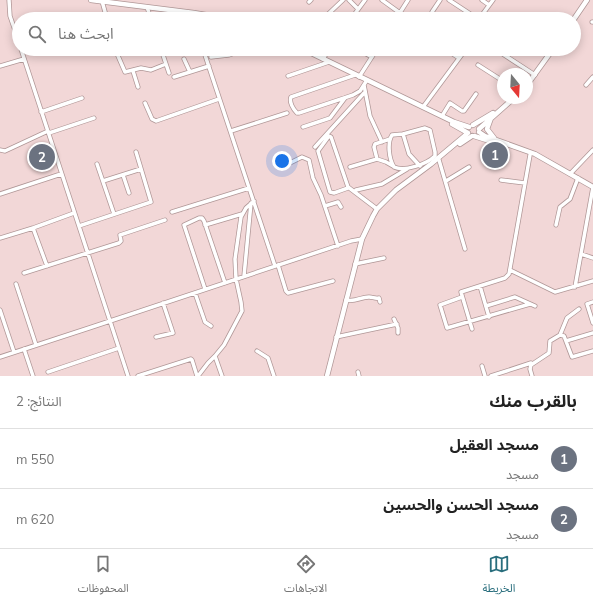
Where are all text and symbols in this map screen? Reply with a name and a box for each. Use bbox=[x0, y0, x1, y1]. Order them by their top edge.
search box bbox=[12, 12, 581, 56]
icon: search bbox=[26, 23, 48, 45]
text: ابحث هنا bbox=[58, 24, 114, 43]
north arrow bbox=[497, 68, 533, 104]
pin: 1 bbox=[482, 140, 508, 170]
pin: 2 bbox=[29, 142, 55, 172]
your location bbox=[272, 151, 292, 171]
text: بالقرب منك bbox=[489, 390, 577, 411]
text: النتائج: 2 bbox=[16, 393, 62, 409]
text: مسجد العقيل bbox=[450, 435, 539, 454]
text: 550 m bbox=[16, 451, 54, 467]
text: 1 bbox=[560, 451, 568, 467]
text: مسجد bbox=[506, 466, 539, 482]
text: مسجد الحسن والحسين bbox=[383, 495, 539, 514]
text: 620 m bbox=[16, 511, 54, 527]
text: 2 bbox=[560, 511, 568, 527]
text: مسجد bbox=[506, 526, 539, 542]
tab: المحفوظات bbox=[78, 553, 129, 600]
tab: الاتجاهات bbox=[284, 553, 327, 600]
tab: الخريطة bbox=[482, 553, 515, 600]

